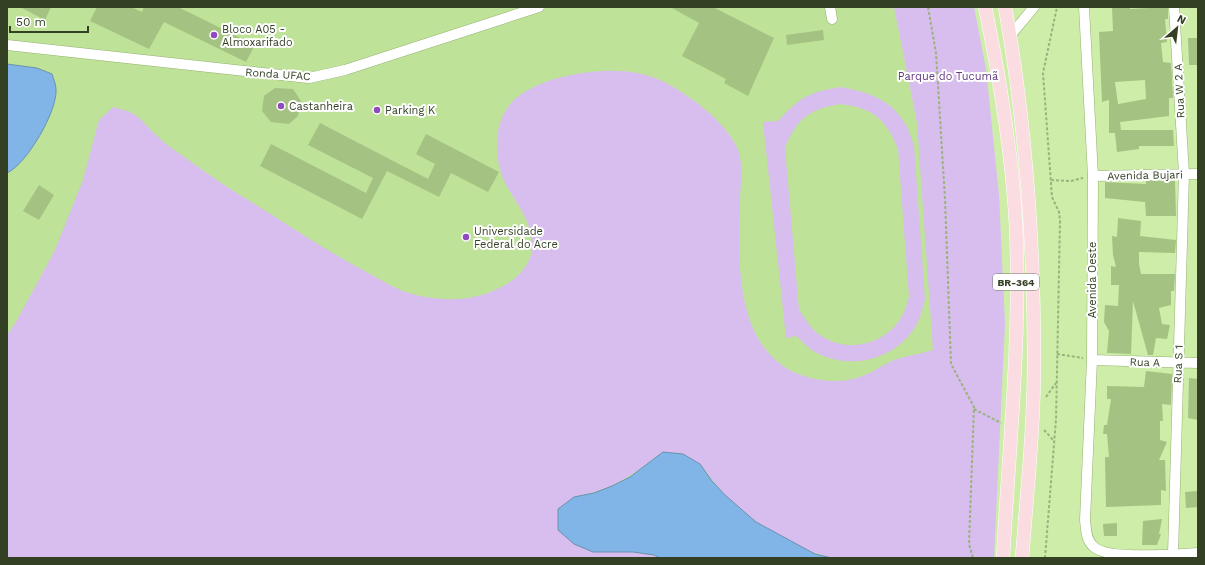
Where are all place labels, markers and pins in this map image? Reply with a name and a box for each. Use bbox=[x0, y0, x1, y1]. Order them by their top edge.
place label: Bloco A05 - Almoxarifado bbox=[222, 23, 293, 49]
marker: Bloco A05 - Almoxarifado bbox=[209, 30, 219, 40]
place label: Castanheira bbox=[289, 100, 353, 113]
marker: Castanheira bbox=[276, 101, 286, 111]
place label: Parking K bbox=[385, 104, 435, 117]
marker: Parking K bbox=[372, 105, 382, 115]
place label: Universidade Federal do Acre bbox=[474, 225, 558, 251]
marker: Universidade Federal do Acre bbox=[461, 232, 471, 242]

